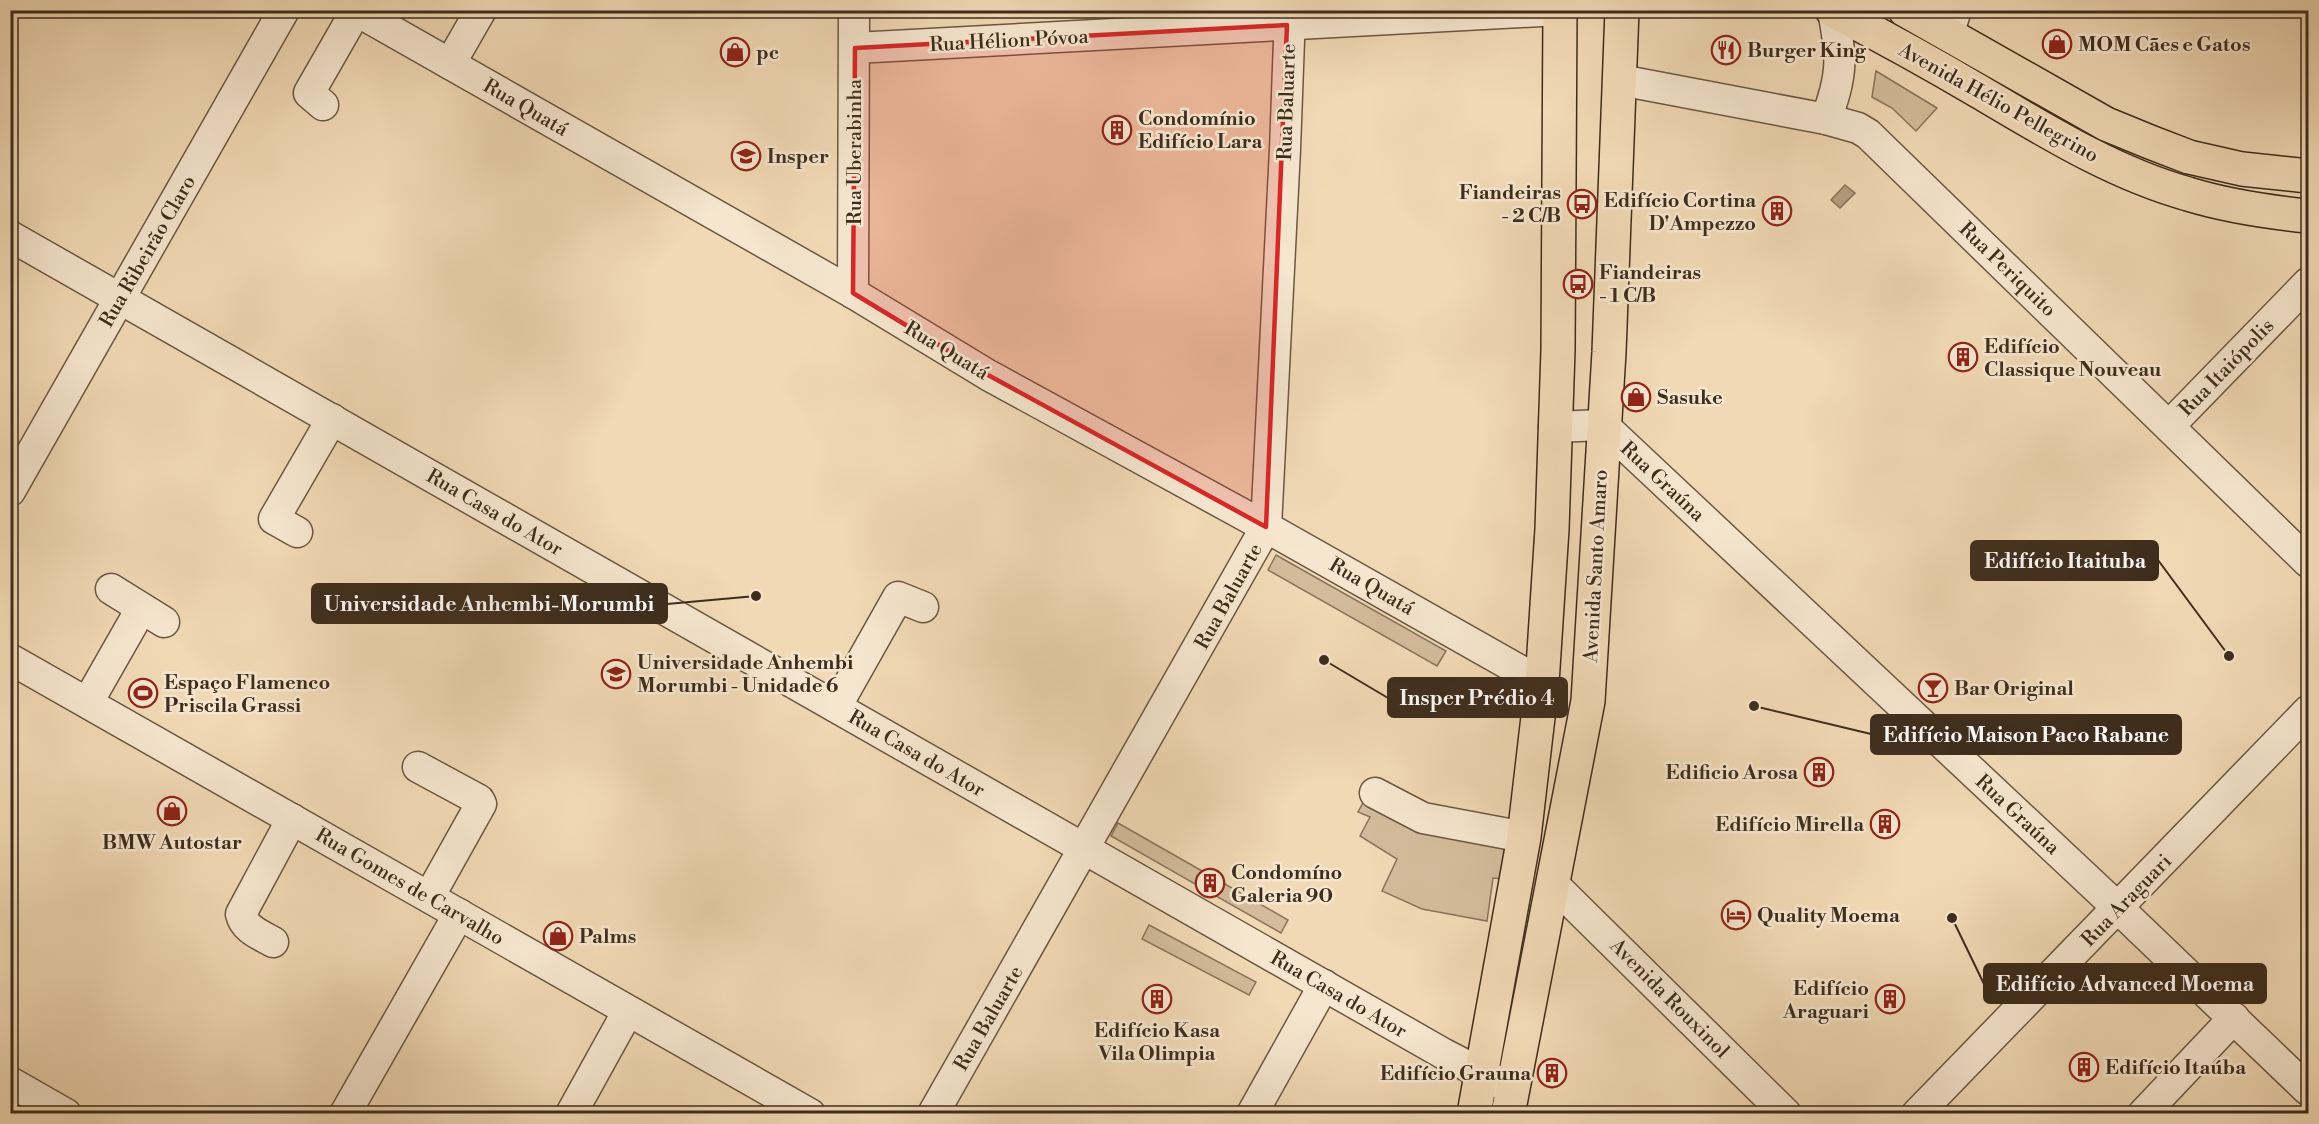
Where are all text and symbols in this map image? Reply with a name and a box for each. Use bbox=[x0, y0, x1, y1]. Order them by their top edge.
street label: Rua Hélion Póvoa bbox=[929, 25, 1090, 58]
shop icon: MOM Cães e Gatos bbox=[2041, 28, 2073, 60]
place label: MOM Cães e Gatos bbox=[2078, 33, 2250, 58]
restaurant icon: Burger King bbox=[1710, 34, 1742, 66]
shop icon: pc bbox=[719, 36, 751, 68]
street label: Avenida Hélio Pellegrino bbox=[1893, 37, 2103, 169]
place label: Burger King bbox=[1747, 39, 1866, 64]
place label: pc bbox=[756, 41, 779, 66]
street label: Rua Baluarte bbox=[1273, 43, 1302, 161]
street label: Rua Quatá bbox=[478, 74, 573, 143]
street label: Rua Uberabinha bbox=[843, 78, 868, 225]
place label: Condomínio Edifício Lara bbox=[1138, 107, 1262, 155]
building icon: Condomínio Edifício Lara bbox=[1101, 114, 1133, 146]
school or university icon: Insper bbox=[730, 140, 762, 172]
place label: Insper bbox=[767, 145, 829, 170]
street label: Rua Ribeirão Claro bbox=[95, 171, 202, 332]
place label: Fiandeiras - 2 C/B bbox=[1459, 181, 1561, 229]
bus stop icon: Fiandeiras - 2 C/B bbox=[1566, 188, 1598, 220]
place label: Edifício Cortina D'Ampezzo bbox=[1604, 189, 1756, 237]
building icon: Edifício Cortina D'Ampezzo bbox=[1761, 195, 1793, 227]
street label: Rua Periquito bbox=[1953, 217, 2061, 323]
place label: Fiandeiras - 1 C/B bbox=[1599, 261, 1701, 309]
bus stop icon: Fiandeiras - 1 C/B bbox=[1562, 268, 1594, 300]
street label: Rua Itaiópolis bbox=[2174, 314, 2280, 422]
street label: Rua Quatá bbox=[899, 316, 994, 387]
place label: Edifício Classique Nouveau bbox=[1984, 335, 2162, 383]
building icon: Edifício Classique Nouveau bbox=[1947, 341, 1979, 373]
shop icon: Sasuke bbox=[1620, 381, 1652, 413]
place label: Sasuke bbox=[1657, 386, 1723, 411]
street label: Rua Graúna bbox=[1615, 437, 1710, 528]
street label: Rua Casa do Ator bbox=[422, 464, 567, 563]
street label: Avenida Santo Amaro bbox=[1579, 469, 1614, 664]
street label: Rua Baluarte bbox=[1190, 539, 1269, 654]
callout: Edifício Itaituba bbox=[1971, 541, 2158, 580]
text: Edifício Itaituba bbox=[1984, 549, 2147, 575]
street label: Rua Quatá bbox=[1324, 553, 1419, 622]
callout: Universidade Anhembi-Morumbi bbox=[312, 584, 667, 623]
text: Universidade Anhembi-Morumbi bbox=[324, 592, 655, 618]
place label: Universidade Anhembi Morumbi - Unidade 6 bbox=[637, 651, 854, 699]
school or university icon: Universidade Anhembi Morumbi - Unidade 6 bbox=[600, 658, 632, 690]
place label: Espaço Flamenco Priscila Grassi bbox=[164, 671, 330, 719]
bar icon: Bar Original bbox=[1917, 672, 1949, 704]
sports icon: Espaço Flamenco Priscila Grassi bbox=[127, 677, 159, 709]
place label: Bar Original bbox=[1954, 677, 2074, 702]
callout: Insper Prédio 4 bbox=[1388, 678, 1567, 717]
text: Insper Prédio 4 bbox=[1399, 686, 1555, 712]
street label: Rua Casa do Ator bbox=[844, 705, 989, 804]
callout: Edifício Maison Paco Rabane bbox=[1871, 715, 2181, 754]
text: Edifício Maison Paco Rabane bbox=[1883, 723, 2169, 749]
building icon: Edificio Arosa bbox=[1803, 756, 1835, 788]
place label: Edificio Arosa bbox=[1666, 761, 1798, 786]
street label: Rua Graúna bbox=[1970, 770, 2065, 861]
shop icon: BMW Autostar bbox=[156, 795, 188, 827]
building icon: Edifício Mirella bbox=[1869, 808, 1901, 840]
place label: Edifício Mirella bbox=[1715, 813, 1864, 838]
street label: Rua Gomes de Carvalho bbox=[310, 823, 508, 952]
place label: BMW Autostar bbox=[102, 831, 242, 856]
street label: Rua Araguari bbox=[2077, 849, 2178, 953]
place label: Condomíno Galeria 90 bbox=[1231, 861, 1342, 909]
building icon: Condomíno Galeria 90 bbox=[1194, 867, 1226, 899]
hotel icon: Quality Moema bbox=[1720, 899, 1752, 931]
place label: Quality Moema bbox=[1757, 904, 1900, 929]
shop icon: Palms bbox=[542, 920, 574, 952]
place label: Palms bbox=[579, 925, 636, 950]
street label: Avenida Rouxinol bbox=[1603, 933, 1734, 1064]
street label: Rua Casa do Ator bbox=[1266, 946, 1411, 1045]
street label: Rua Baluarte bbox=[949, 962, 1029, 1076]
callout: Edifício Advanced Moema bbox=[1984, 964, 2266, 1003]
text: Edifício Advanced Moema bbox=[1996, 972, 2255, 998]
place label: Edifício Araguari bbox=[1782, 977, 1870, 1025]
building icon: Edifício Kasa Vila Olimpia bbox=[1141, 983, 1173, 1015]
building icon: Edifício Araguari bbox=[1874, 983, 1906, 1015]
place label: Edifício Kasa Vila Olimpia bbox=[1094, 1019, 1220, 1067]
building icon: Edifício Itaúba bbox=[2068, 1051, 2100, 1083]
place label: Edifício Itaúba bbox=[2105, 1056, 2246, 1081]
building icon: Edifício Grauna bbox=[1536, 1057, 1568, 1089]
place label: Edifício Grauna bbox=[1380, 1062, 1531, 1087]

